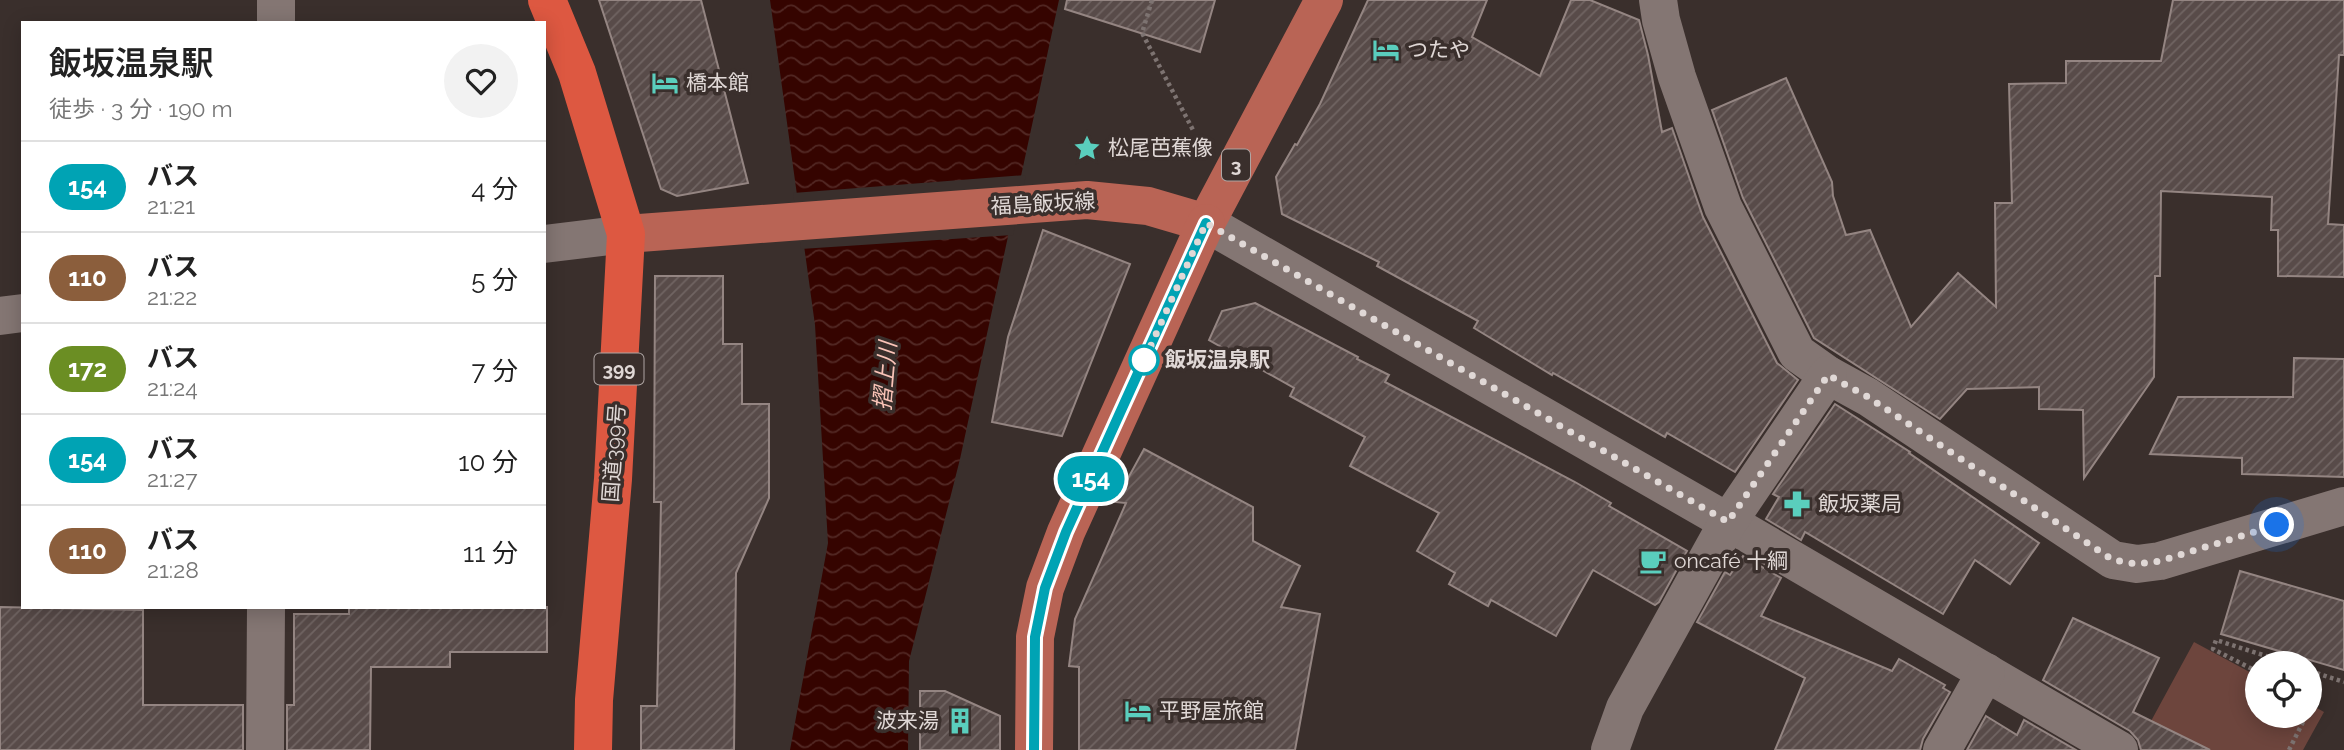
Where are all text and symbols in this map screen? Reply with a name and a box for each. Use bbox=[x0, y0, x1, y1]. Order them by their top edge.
hotel icon: つたや bbox=[1371, 35, 1401, 65]
place label: つたや bbox=[1407, 37, 1470, 62]
text: 飯坂温泉駅 bbox=[49, 44, 214, 83]
button: heart bbox=[444, 44, 518, 118]
hotel icon: 橋本館 bbox=[650, 68, 680, 98]
place label: 橋本館 bbox=[686, 70, 749, 95]
text: 徒歩 · 3 分 · 190 m bbox=[49, 95, 233, 122]
place icon: 松尾芭蕉像 bbox=[1072, 133, 1102, 163]
place label: 松尾芭蕉像 bbox=[1108, 135, 1213, 160]
road number: 3 bbox=[1222, 150, 1250, 181]
text: バス bbox=[147, 161, 199, 191]
text: 154 bbox=[68, 172, 107, 201]
text: 4 分 bbox=[471, 174, 518, 204]
street label: 福島飯坂線 bbox=[990, 188, 1096, 219]
text: 21:21 bbox=[147, 192, 195, 219]
text: バス bbox=[147, 252, 199, 282]
text: 110 bbox=[68, 263, 107, 292]
text: 5 分 bbox=[471, 265, 518, 295]
text: 21:22 bbox=[147, 283, 197, 310]
water label: 摺上川 bbox=[868, 337, 901, 412]
text: バス bbox=[147, 343, 199, 373]
marker: 飯坂温泉駅 bbox=[1129, 345, 1159, 375]
place label: 飯坂温泉駅 bbox=[1164, 347, 1270, 372]
text: 172 bbox=[68, 354, 107, 383]
road number: 399 bbox=[594, 354, 644, 384]
text: 7 分 bbox=[471, 356, 518, 386]
text: 21:24 bbox=[147, 374, 198, 401]
street label: 国道399号 bbox=[598, 403, 629, 503]
text: バス bbox=[147, 434, 199, 464]
text: 154 bbox=[68, 445, 107, 474]
text: 10 分 bbox=[458, 447, 518, 477]
line badge: 154 bbox=[1051, 456, 1131, 502]
text: 154 bbox=[1072, 464, 1110, 493]
text: 21:27 bbox=[147, 465, 197, 492]
pharmacy icon: 飯坂薬局 bbox=[1782, 489, 1812, 519]
place label: 飯坂薬局 bbox=[1818, 491, 1902, 516]
your location bbox=[2259, 507, 2294, 542]
text: バス bbox=[147, 525, 199, 555]
text: 110 bbox=[68, 536, 107, 565]
text: 11 分 bbox=[463, 538, 518, 568]
cafe icon: oncafé 十綱 bbox=[1638, 546, 1668, 576]
place label: oncafé 十綱 bbox=[1674, 548, 1788, 573]
text: 21:28 bbox=[147, 556, 199, 583]
map controls bbox=[2245, 651, 2322, 728]
button: locate bbox=[2245, 651, 2322, 728]
hotel icon: 平野屋旅館 bbox=[1123, 696, 1153, 726]
place label: 平野屋旅館 bbox=[1159, 698, 1264, 723]
building icon: 波来湯 bbox=[945, 706, 975, 736]
place label: 波来湯 bbox=[876, 708, 939, 733]

